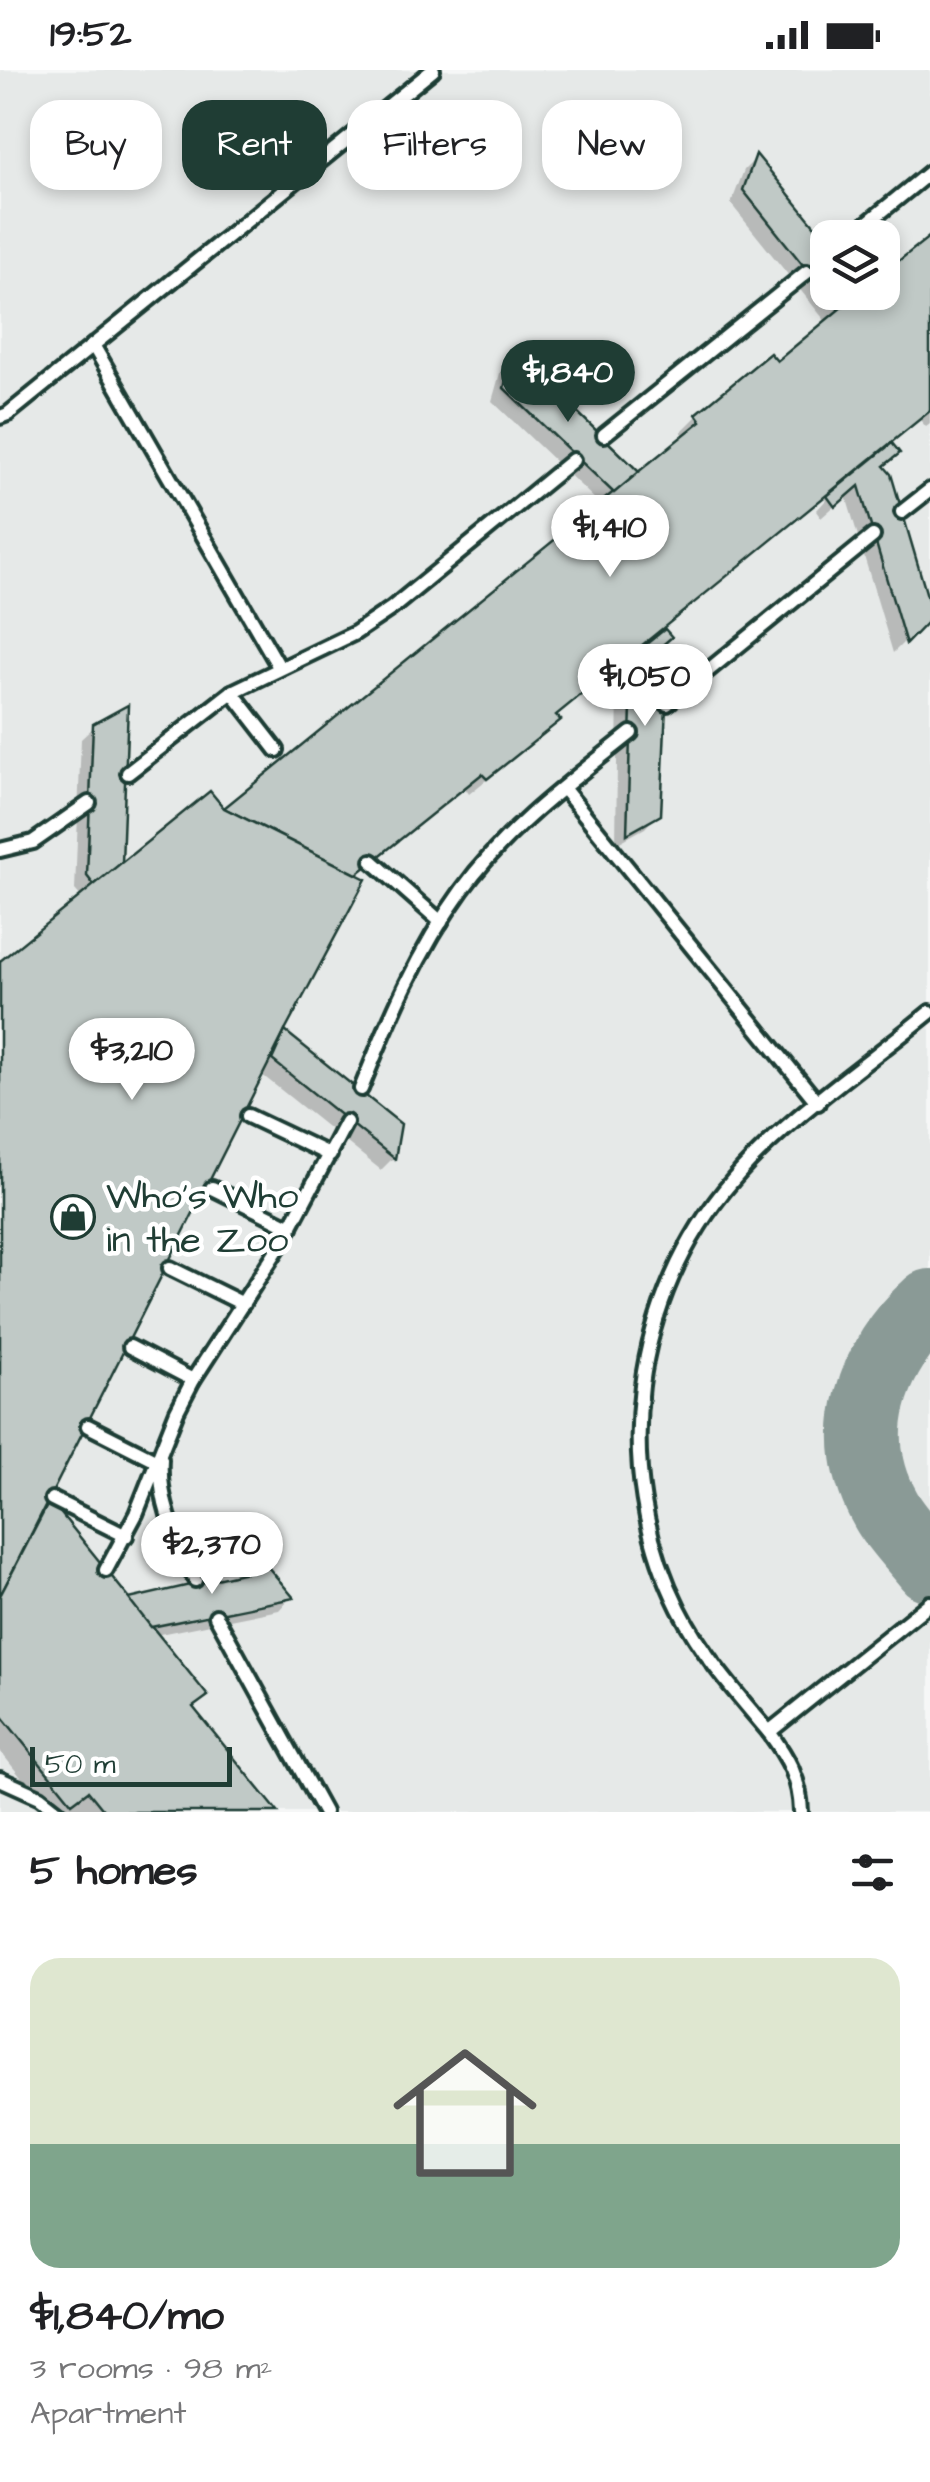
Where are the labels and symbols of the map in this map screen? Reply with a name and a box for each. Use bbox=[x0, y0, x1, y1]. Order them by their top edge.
pin: $1,840 bbox=[487, 340, 649, 425]
pin: $1,410 bbox=[529, 495, 691, 580]
pin: $1,050 bbox=[564, 644, 726, 729]
pin: $3,210 bbox=[51, 1018, 213, 1103]
place label: Who’s Who in the Zoo bbox=[106, 1171, 298, 1267]
shop icon: Who’s Who in the Zoo bbox=[50, 1194, 96, 1240]
pin: $2,370 bbox=[131, 1512, 293, 1597]
scale bar bbox=[30, 1742, 232, 1786]

